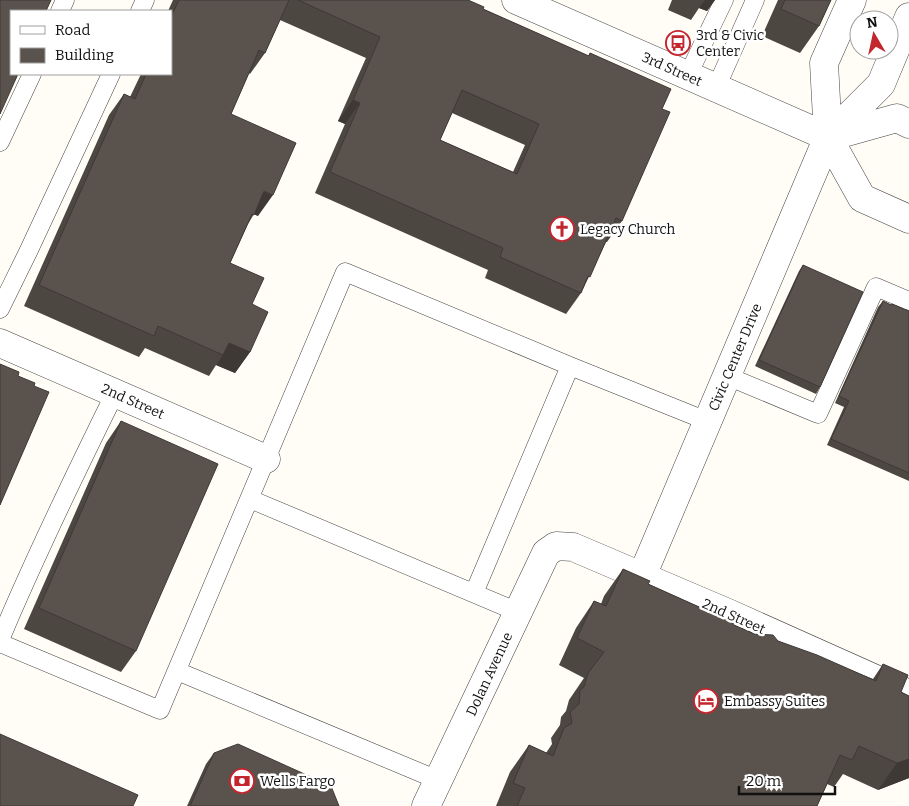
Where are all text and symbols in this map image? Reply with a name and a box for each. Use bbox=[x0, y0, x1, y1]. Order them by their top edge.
legend bbox=[10, 10, 172, 75]
north arrow bbox=[849, 10, 899, 60]
text: N bbox=[865, 13, 879, 32]
text: Road bbox=[55, 21, 90, 39]
place label: 3rd & Civic Center bbox=[696, 27, 764, 60]
bus stop icon: 3rd & Civic Center bbox=[665, 30, 691, 56]
text: Building bbox=[55, 46, 114, 64]
street label: 3rd Street bbox=[639, 49, 705, 90]
church icon: Legacy Church bbox=[549, 216, 575, 242]
place label: Legacy Church bbox=[580, 221, 675, 238]
street label: Civic Center Drive bbox=[705, 301, 766, 414]
street label: 2nd Street bbox=[99, 380, 167, 423]
street label: 2nd Street bbox=[700, 595, 768, 638]
street label: Dolan Avenue bbox=[463, 630, 516, 719]
hotel icon: Embassy Suites bbox=[693, 688, 719, 714]
place label: Embassy Suites bbox=[724, 693, 825, 710]
scale bar bbox=[739, 764, 835, 796]
bank icon: Wells Fargo bbox=[229, 768, 255, 794]
text: 20 m bbox=[746, 772, 782, 790]
place label: Wells Fargo bbox=[260, 773, 335, 790]

